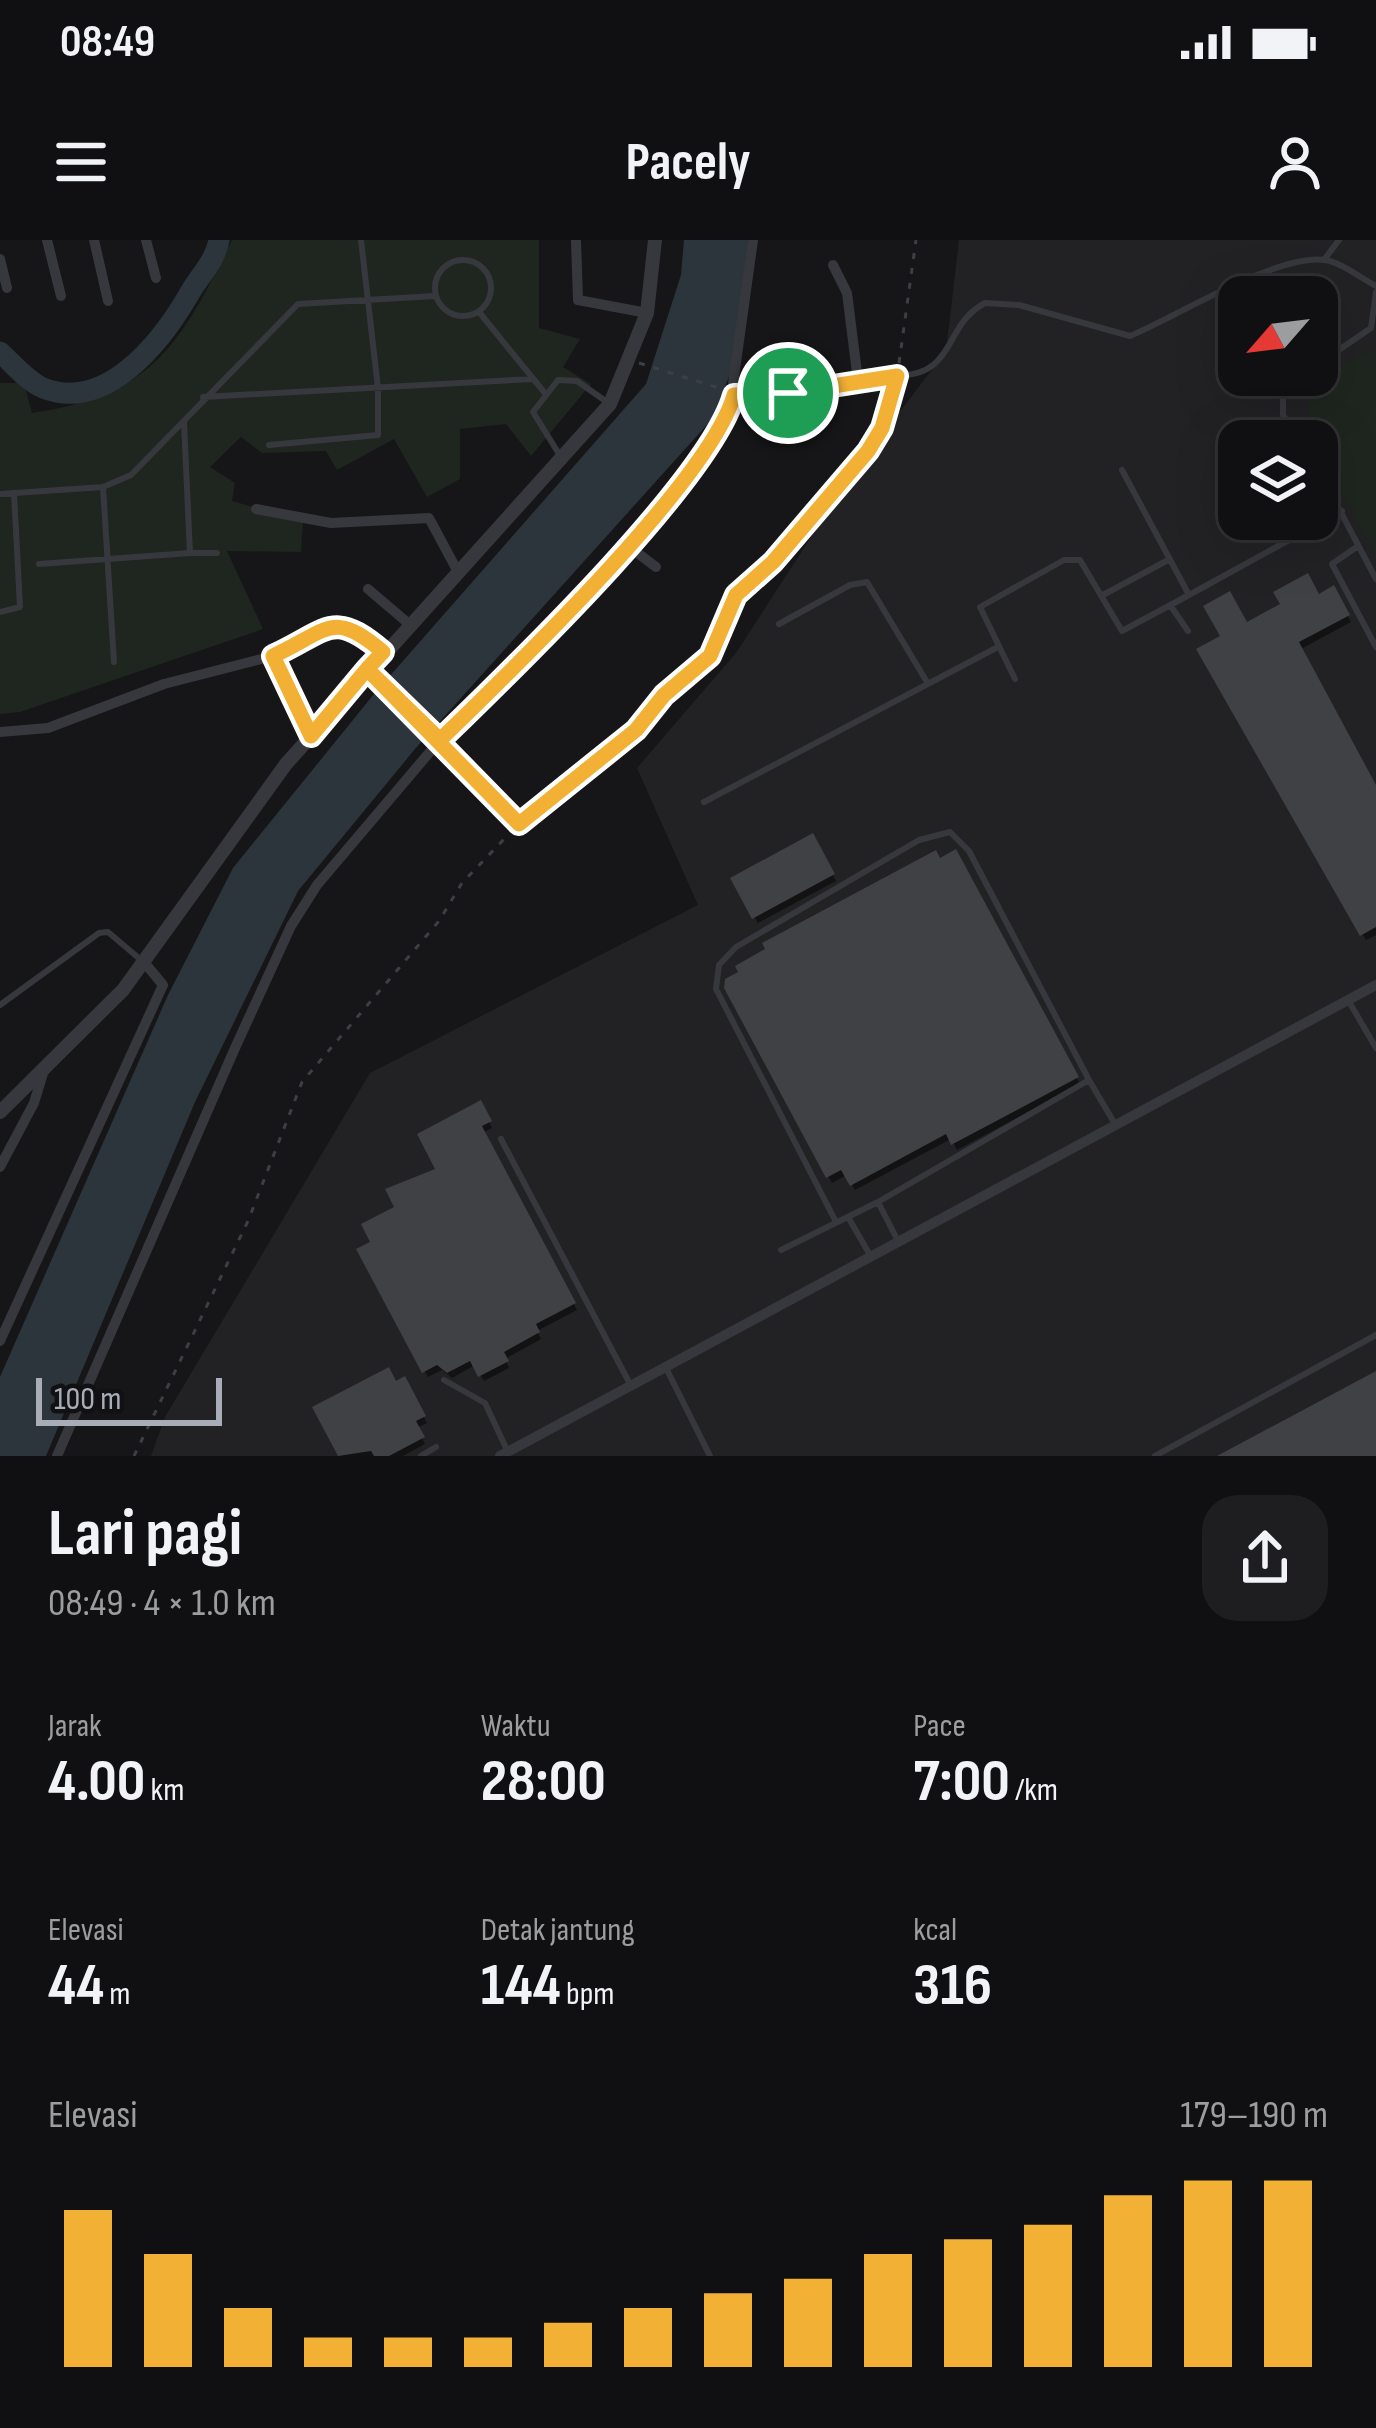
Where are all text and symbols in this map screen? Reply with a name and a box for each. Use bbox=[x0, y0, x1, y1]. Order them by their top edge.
text: 08:49 bbox=[60, 15, 155, 70]
icon: menu bbox=[48, 129, 114, 195]
icon: person bbox=[1262, 129, 1328, 195]
text: Pacely bbox=[625, 130, 751, 195]
north arrow bbox=[1218, 276, 1338, 396]
map controls bbox=[1218, 276, 1338, 540]
pin bbox=[737, 342, 839, 444]
icon: arrive bbox=[755, 360, 821, 426]
button: layers bbox=[1218, 420, 1338, 540]
scale bar bbox=[36, 1372, 222, 1425]
text: 100 m bbox=[54, 1379, 121, 1419]
text: Lari pagi bbox=[48, 1495, 242, 1574]
button: share bbox=[1202, 1495, 1328, 1621]
text: 08:49 · 4 × 1.0 km bbox=[48, 1580, 276, 1627]
text: Jarak bbox=[48, 1706, 102, 1746]
text: Waktu bbox=[481, 1706, 550, 1746]
text: Pace bbox=[913, 1706, 966, 1746]
text: 4.00 bbox=[48, 1746, 145, 1818]
text: 28:00 bbox=[481, 1746, 606, 1818]
text: 7:00 bbox=[913, 1746, 1010, 1818]
text: km bbox=[145, 1770, 184, 1810]
text: /km bbox=[1010, 1770, 1058, 1810]
text: Elevasi bbox=[48, 1910, 124, 1950]
text: Detak jantung bbox=[481, 1910, 635, 1950]
text: kcal bbox=[913, 1910, 957, 1950]
text: 44 bbox=[48, 1950, 104, 2022]
text: 144 bbox=[481, 1950, 561, 2022]
text: 316 bbox=[913, 1950, 992, 2022]
text: m bbox=[104, 1974, 130, 2014]
text: bpm bbox=[561, 1974, 615, 2014]
text: Elevasi bbox=[48, 2092, 138, 2139]
text: 179–190 m bbox=[1180, 2092, 1328, 2139]

